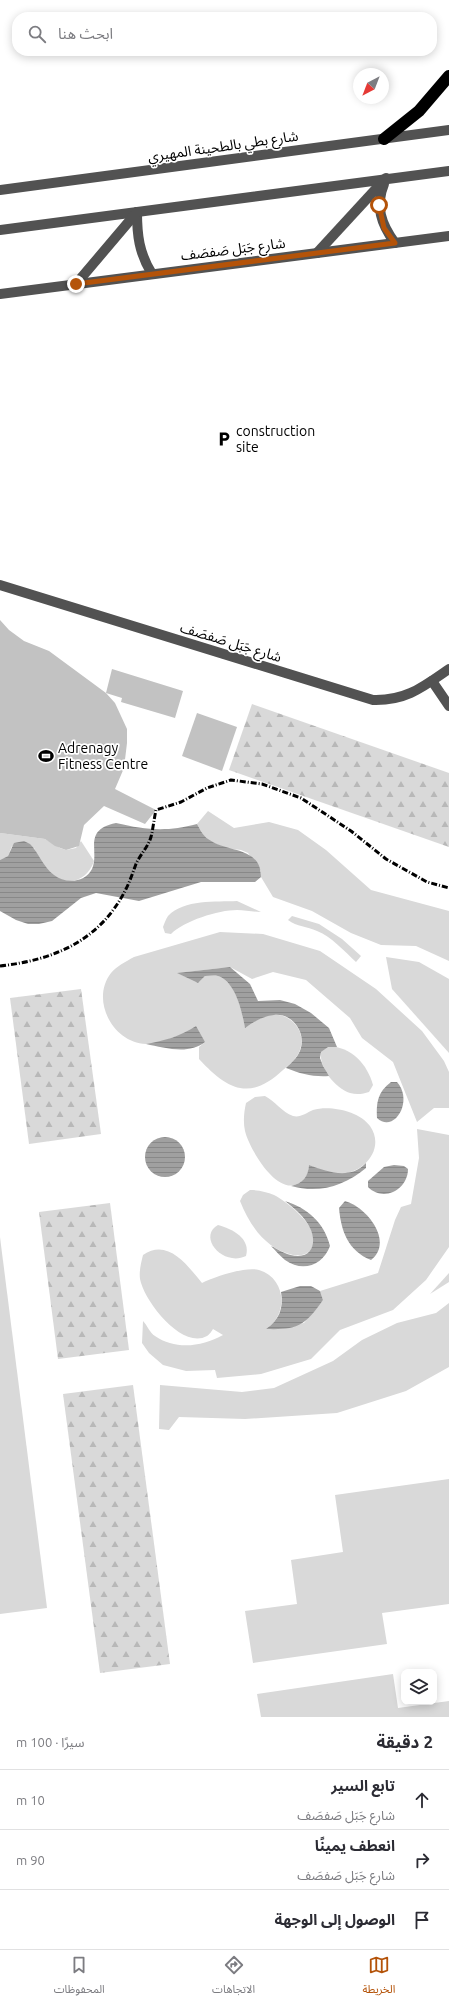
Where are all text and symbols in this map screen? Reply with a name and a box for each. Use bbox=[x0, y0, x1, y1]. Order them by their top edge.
search box bbox=[12, 12, 437, 56]
icon: search bbox=[26, 23, 48, 45]
text: ابحث هنا bbox=[58, 25, 113, 42]
north arrow bbox=[353, 68, 389, 104]
street label: شارع بطي بالطحينة المهيري bbox=[147, 128, 300, 168]
route start bbox=[370, 196, 388, 214]
street label: شارع جَبَل صَفصَف bbox=[180, 235, 287, 266]
route end bbox=[67, 275, 85, 293]
place label: construction site bbox=[236, 423, 315, 455]
parking icon: construction site bbox=[215, 430, 233, 448]
street label: شارع جَبَل صَفصَف bbox=[177, 619, 284, 668]
place label: Adrenagy Fitness Centre bbox=[58, 740, 148, 772]
sports icon: Adrenagy Fitness Centre bbox=[37, 747, 55, 765]
map controls bbox=[401, 1669, 437, 1705]
button: layers bbox=[401, 1669, 437, 1705]
text: 2 دقيقة bbox=[377, 1732, 433, 1751]
text: سيرًا · 100 m bbox=[16, 1735, 84, 1749]
text: تابع السير bbox=[331, 1777, 395, 1794]
icon: ahead bbox=[411, 1789, 433, 1811]
text: 10 m bbox=[16, 1793, 45, 1807]
text: شارع جَبَل صَفصَف bbox=[297, 1808, 395, 1822]
text: انعطف يمينًا bbox=[315, 1837, 395, 1854]
icon: right bbox=[411, 1849, 433, 1871]
text: 90 m bbox=[16, 1853, 45, 1867]
text: شارع جَبَل صَفصَف bbox=[297, 1868, 395, 1882]
icon: arrive bbox=[411, 1909, 433, 1931]
text: الوصول إلى الوجهة bbox=[275, 1911, 395, 1928]
tab: المحفوظات bbox=[54, 1954, 105, 2001]
tab: الاتجاهات bbox=[212, 1954, 255, 2001]
tab: الخريطة bbox=[362, 1954, 395, 2001]

